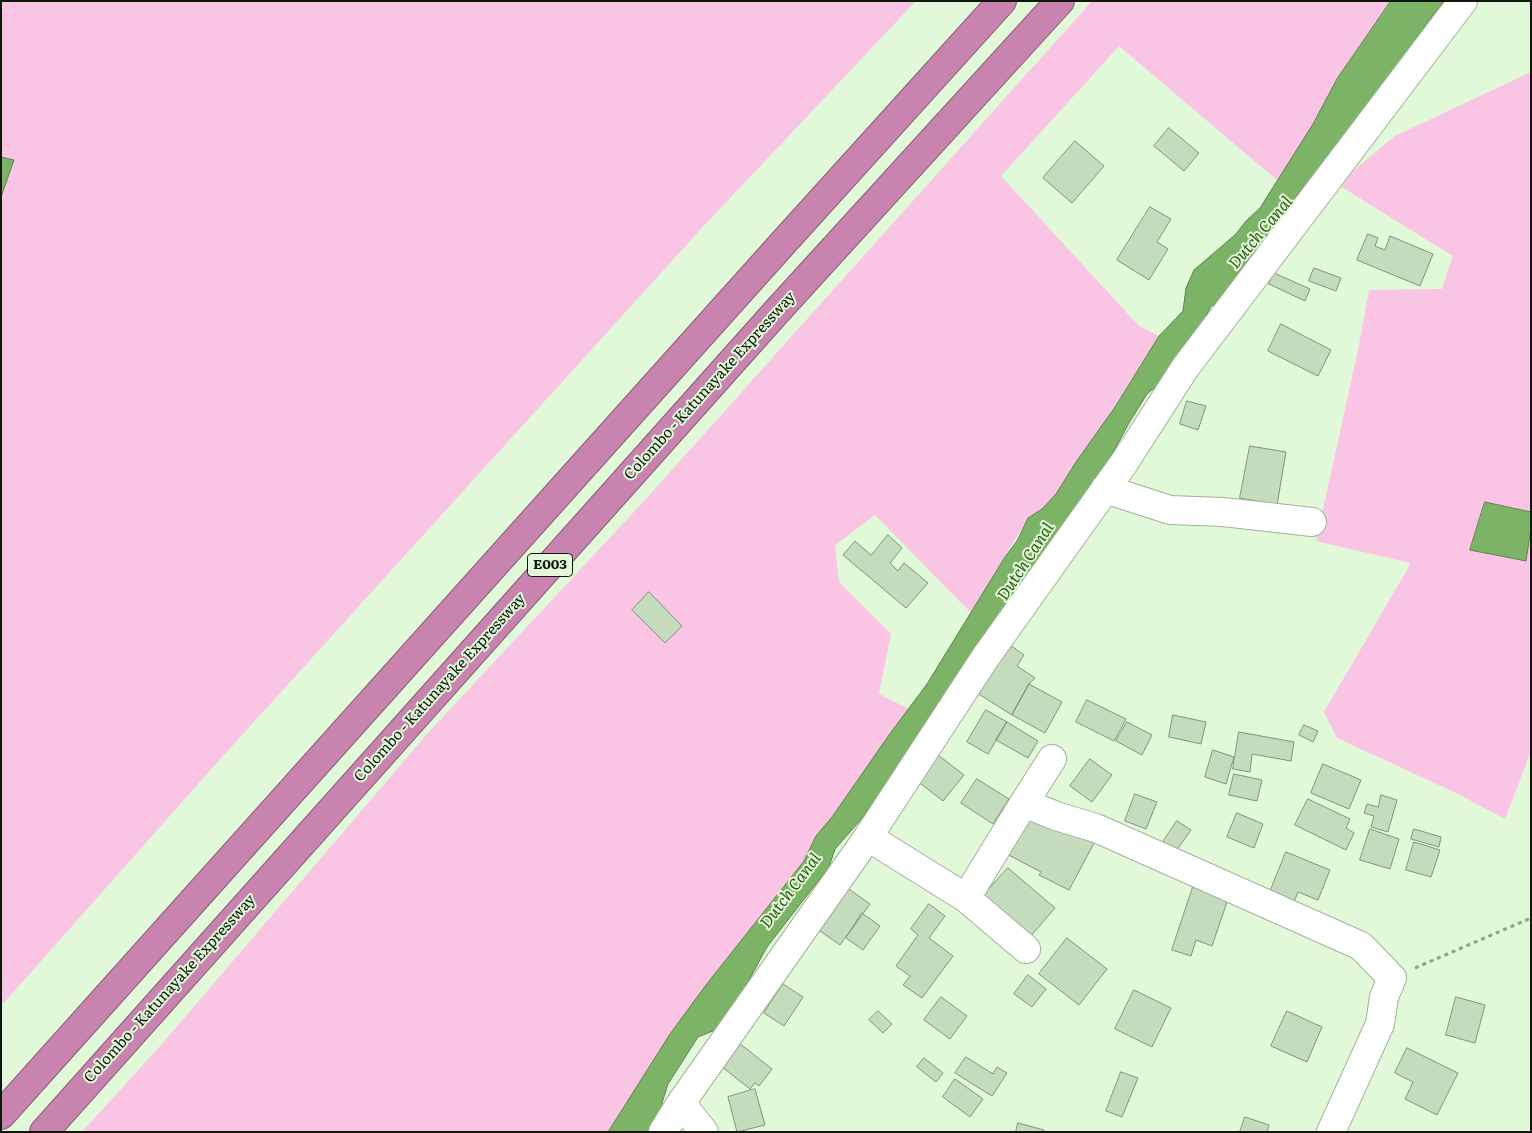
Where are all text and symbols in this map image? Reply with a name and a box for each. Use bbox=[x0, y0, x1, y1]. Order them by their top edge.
water label: Dutch Canal bbox=[1225, 193, 1297, 273]
street label: Colombo - Katunayake Expressway bbox=[621, 288, 799, 484]
water label: Dutch Canal bbox=[994, 520, 1058, 604]
road number: E003 bbox=[528, 554, 572, 576]
street label: Colombo - Katunayake Expressway bbox=[351, 590, 529, 786]
water label: Dutch Canal bbox=[757, 850, 825, 932]
street label: Colombo - Katunayake Expressway bbox=[81, 891, 259, 1087]

